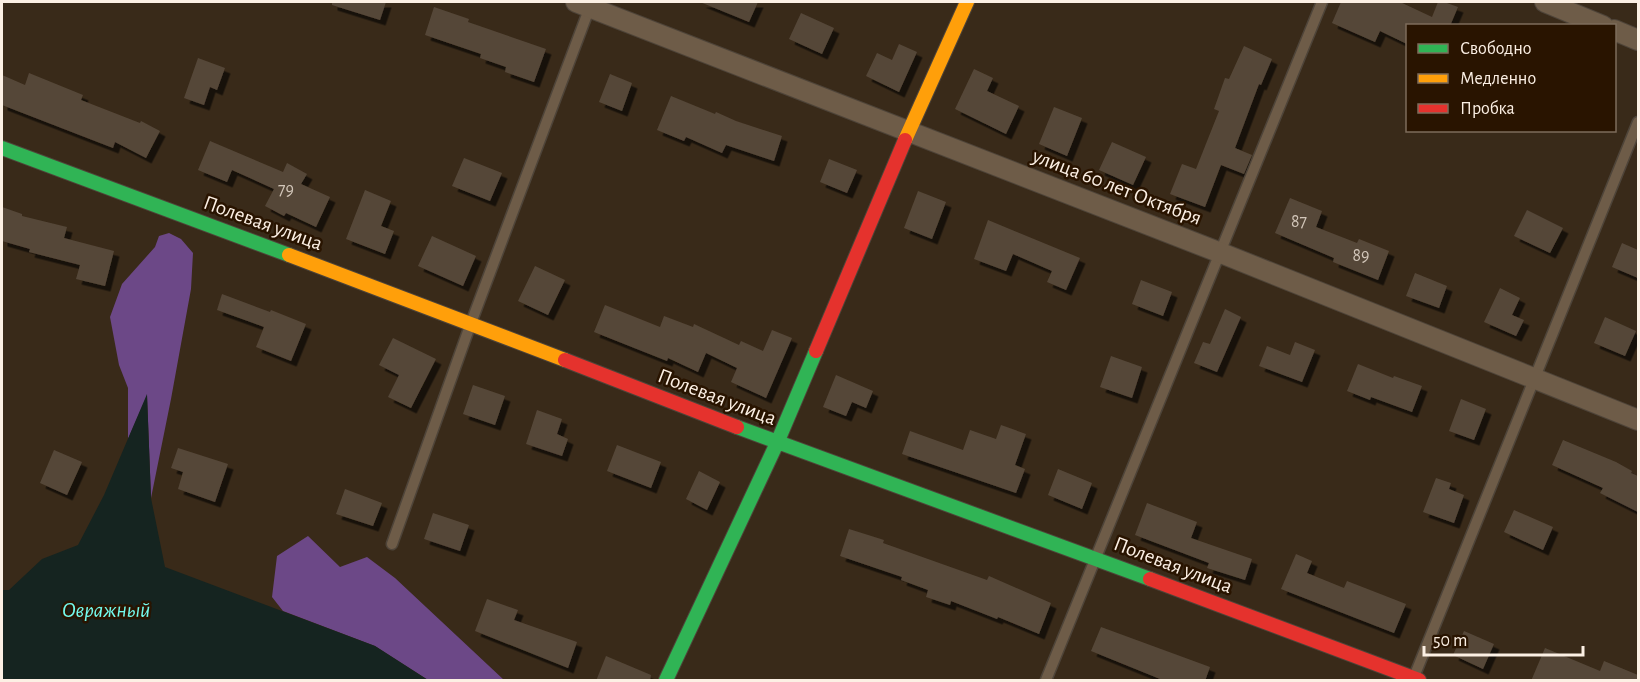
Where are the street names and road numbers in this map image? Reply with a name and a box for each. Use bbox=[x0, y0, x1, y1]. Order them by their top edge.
street label: улица 60 лет Октября bbox=[1029, 145, 1205, 229]
street label: Полевая улица bbox=[201, 192, 326, 254]
street label: Полевая улица bbox=[655, 365, 780, 429]
street label: Полевая улица bbox=[1111, 533, 1236, 597]

